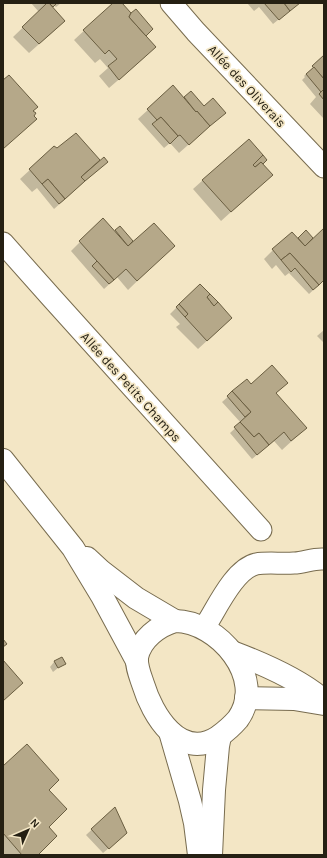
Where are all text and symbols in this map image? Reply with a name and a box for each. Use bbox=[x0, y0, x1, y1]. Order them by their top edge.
street label: Allée des Oliverais bbox=[205, 42, 289, 130]
street label: Allée des Petits Champs bbox=[78, 329, 184, 445]
north arrow bbox=[8, 810, 48, 850]
text: N bbox=[27, 816, 42, 831]

